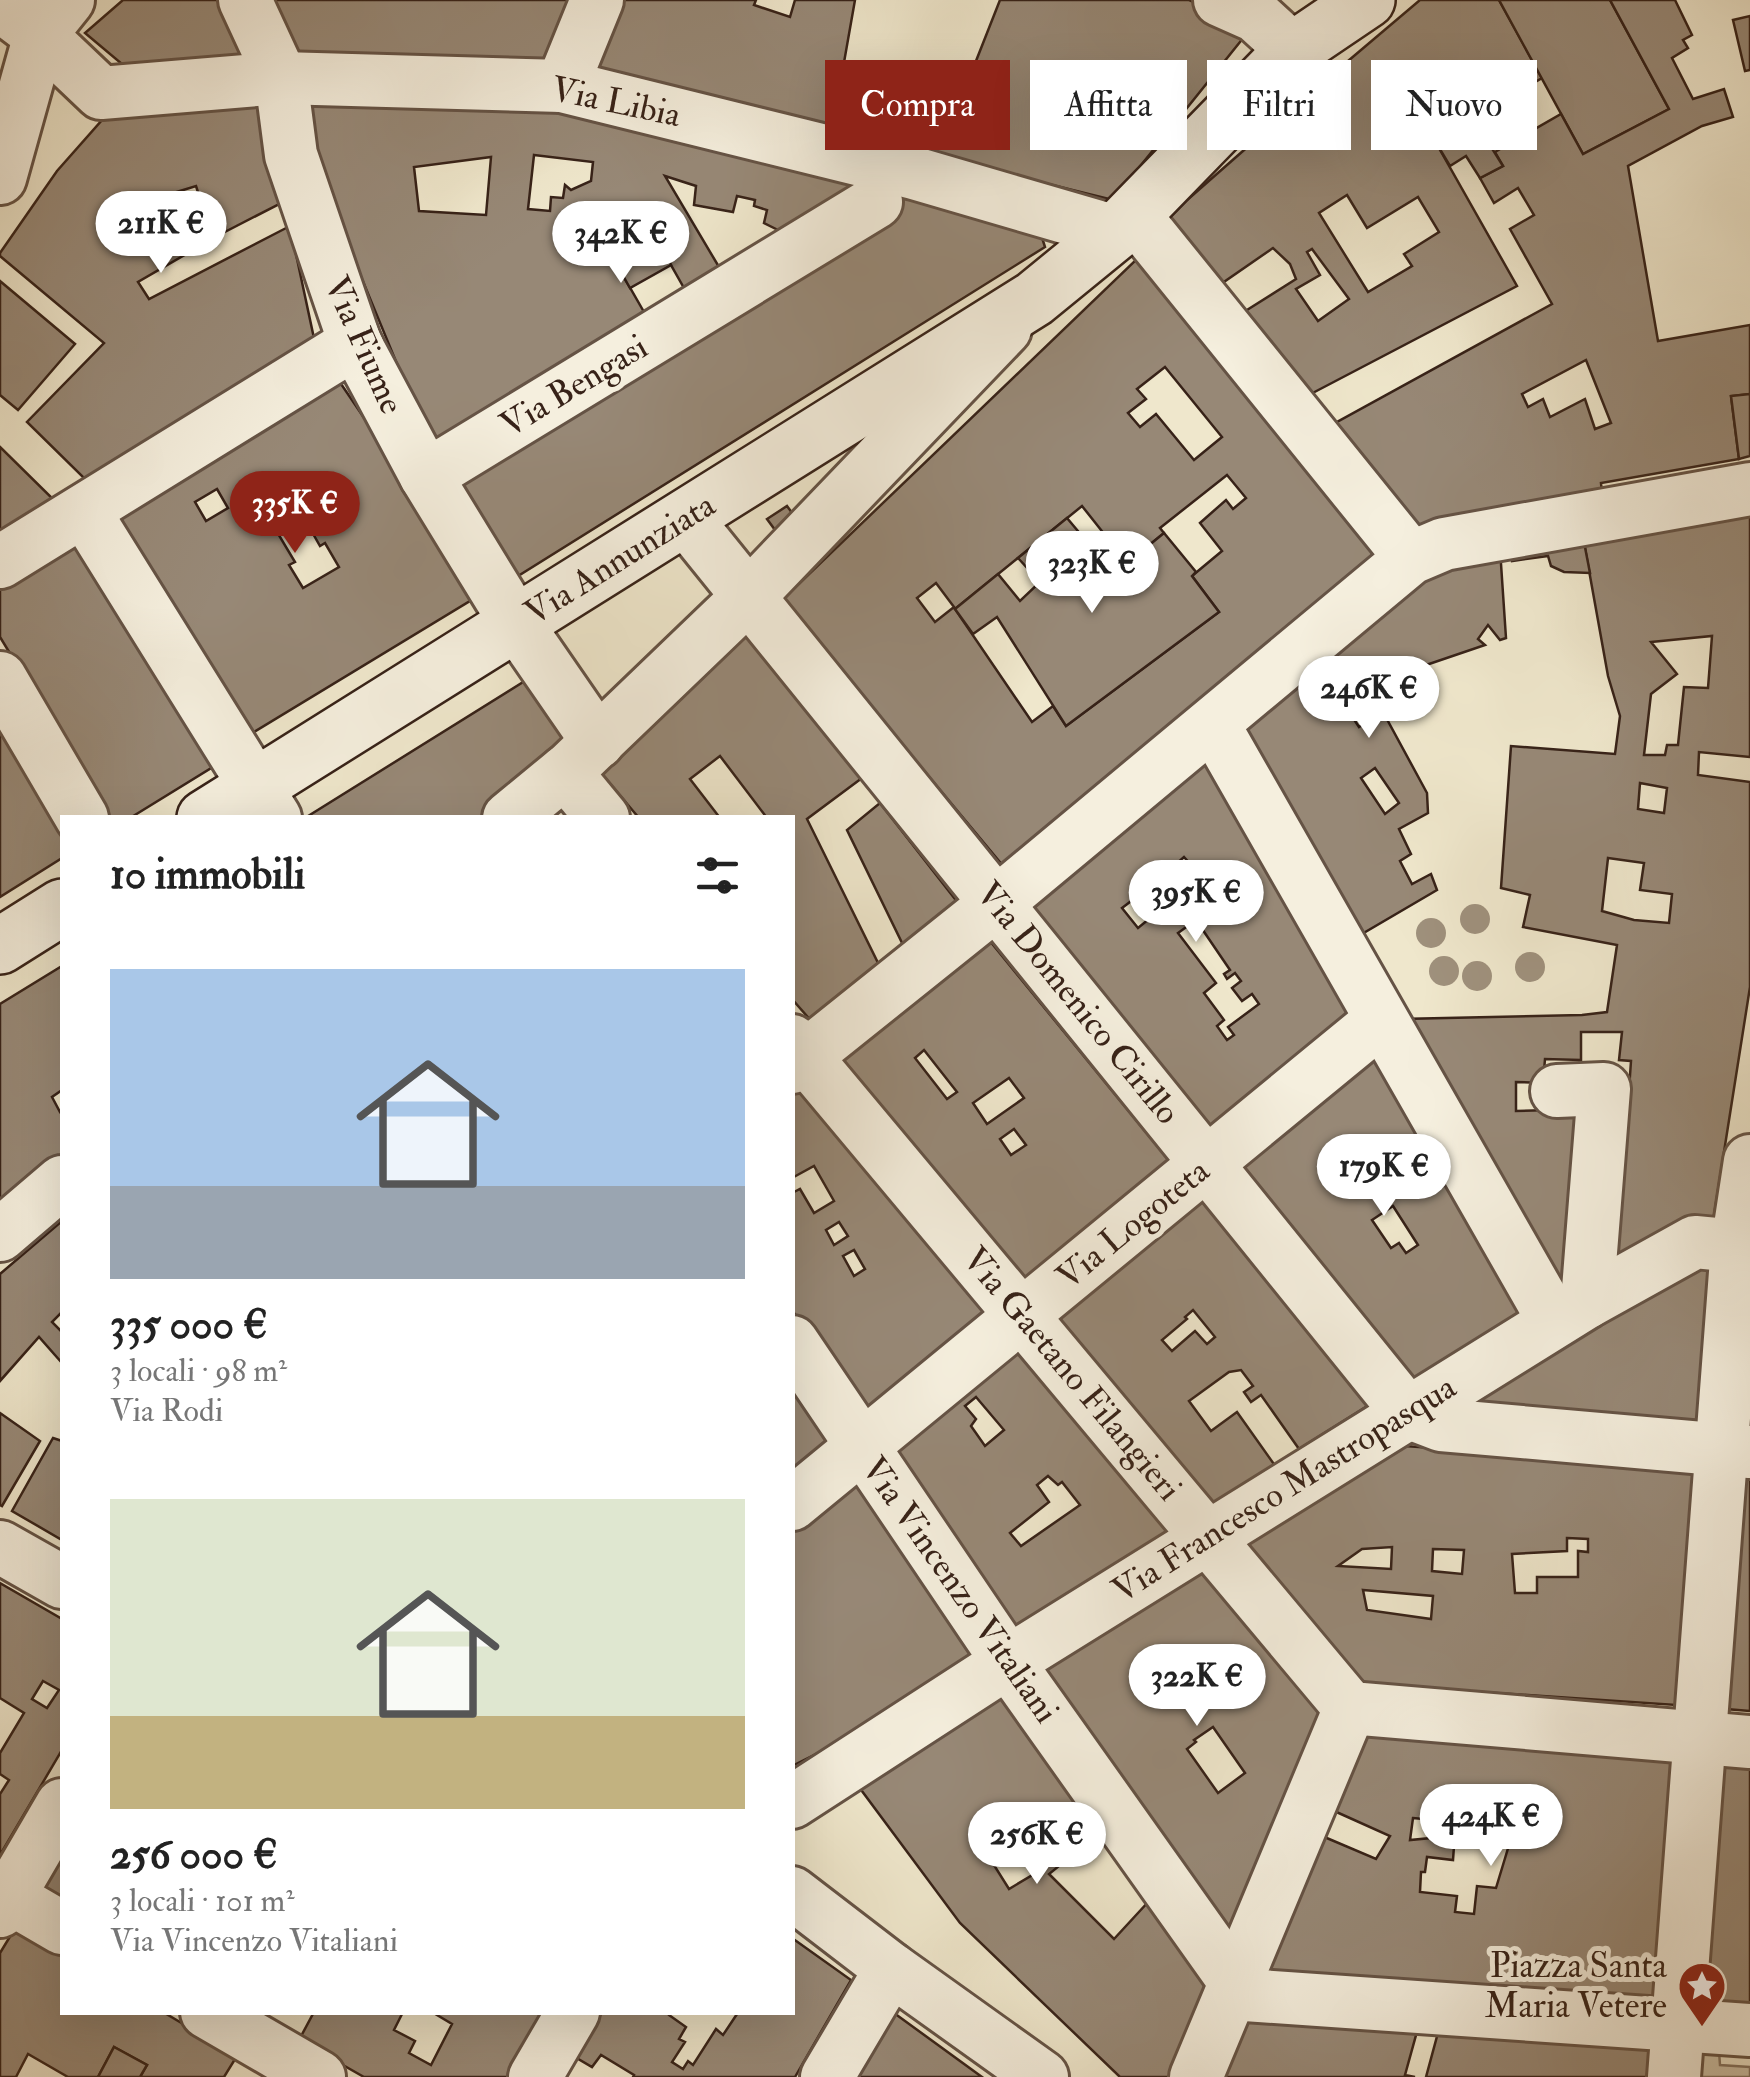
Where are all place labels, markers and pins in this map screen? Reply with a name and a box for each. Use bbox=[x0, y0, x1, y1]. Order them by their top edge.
pin: 211K € bbox=[80, 191, 242, 276]
pin: 342K € bbox=[540, 201, 702, 286]
pin: 335K € bbox=[214, 471, 376, 556]
pin: 323K € bbox=[1011, 531, 1173, 616]
pin: 246K € bbox=[1288, 656, 1450, 741]
pin: 395K € bbox=[1115, 860, 1277, 945]
pin: 179K € bbox=[1303, 1134, 1465, 1219]
pin: 322K € bbox=[1116, 1644, 1278, 1729]
pin: 424K € bbox=[1410, 1784, 1572, 1869]
pin: 256K € bbox=[956, 1802, 1118, 1887]
place label: Piazza Santa Maria Vetere bbox=[1485, 1944, 1668, 2028]
place icon: Piazza Santa Maria Vetere bbox=[1676, 1960, 1728, 2028]

